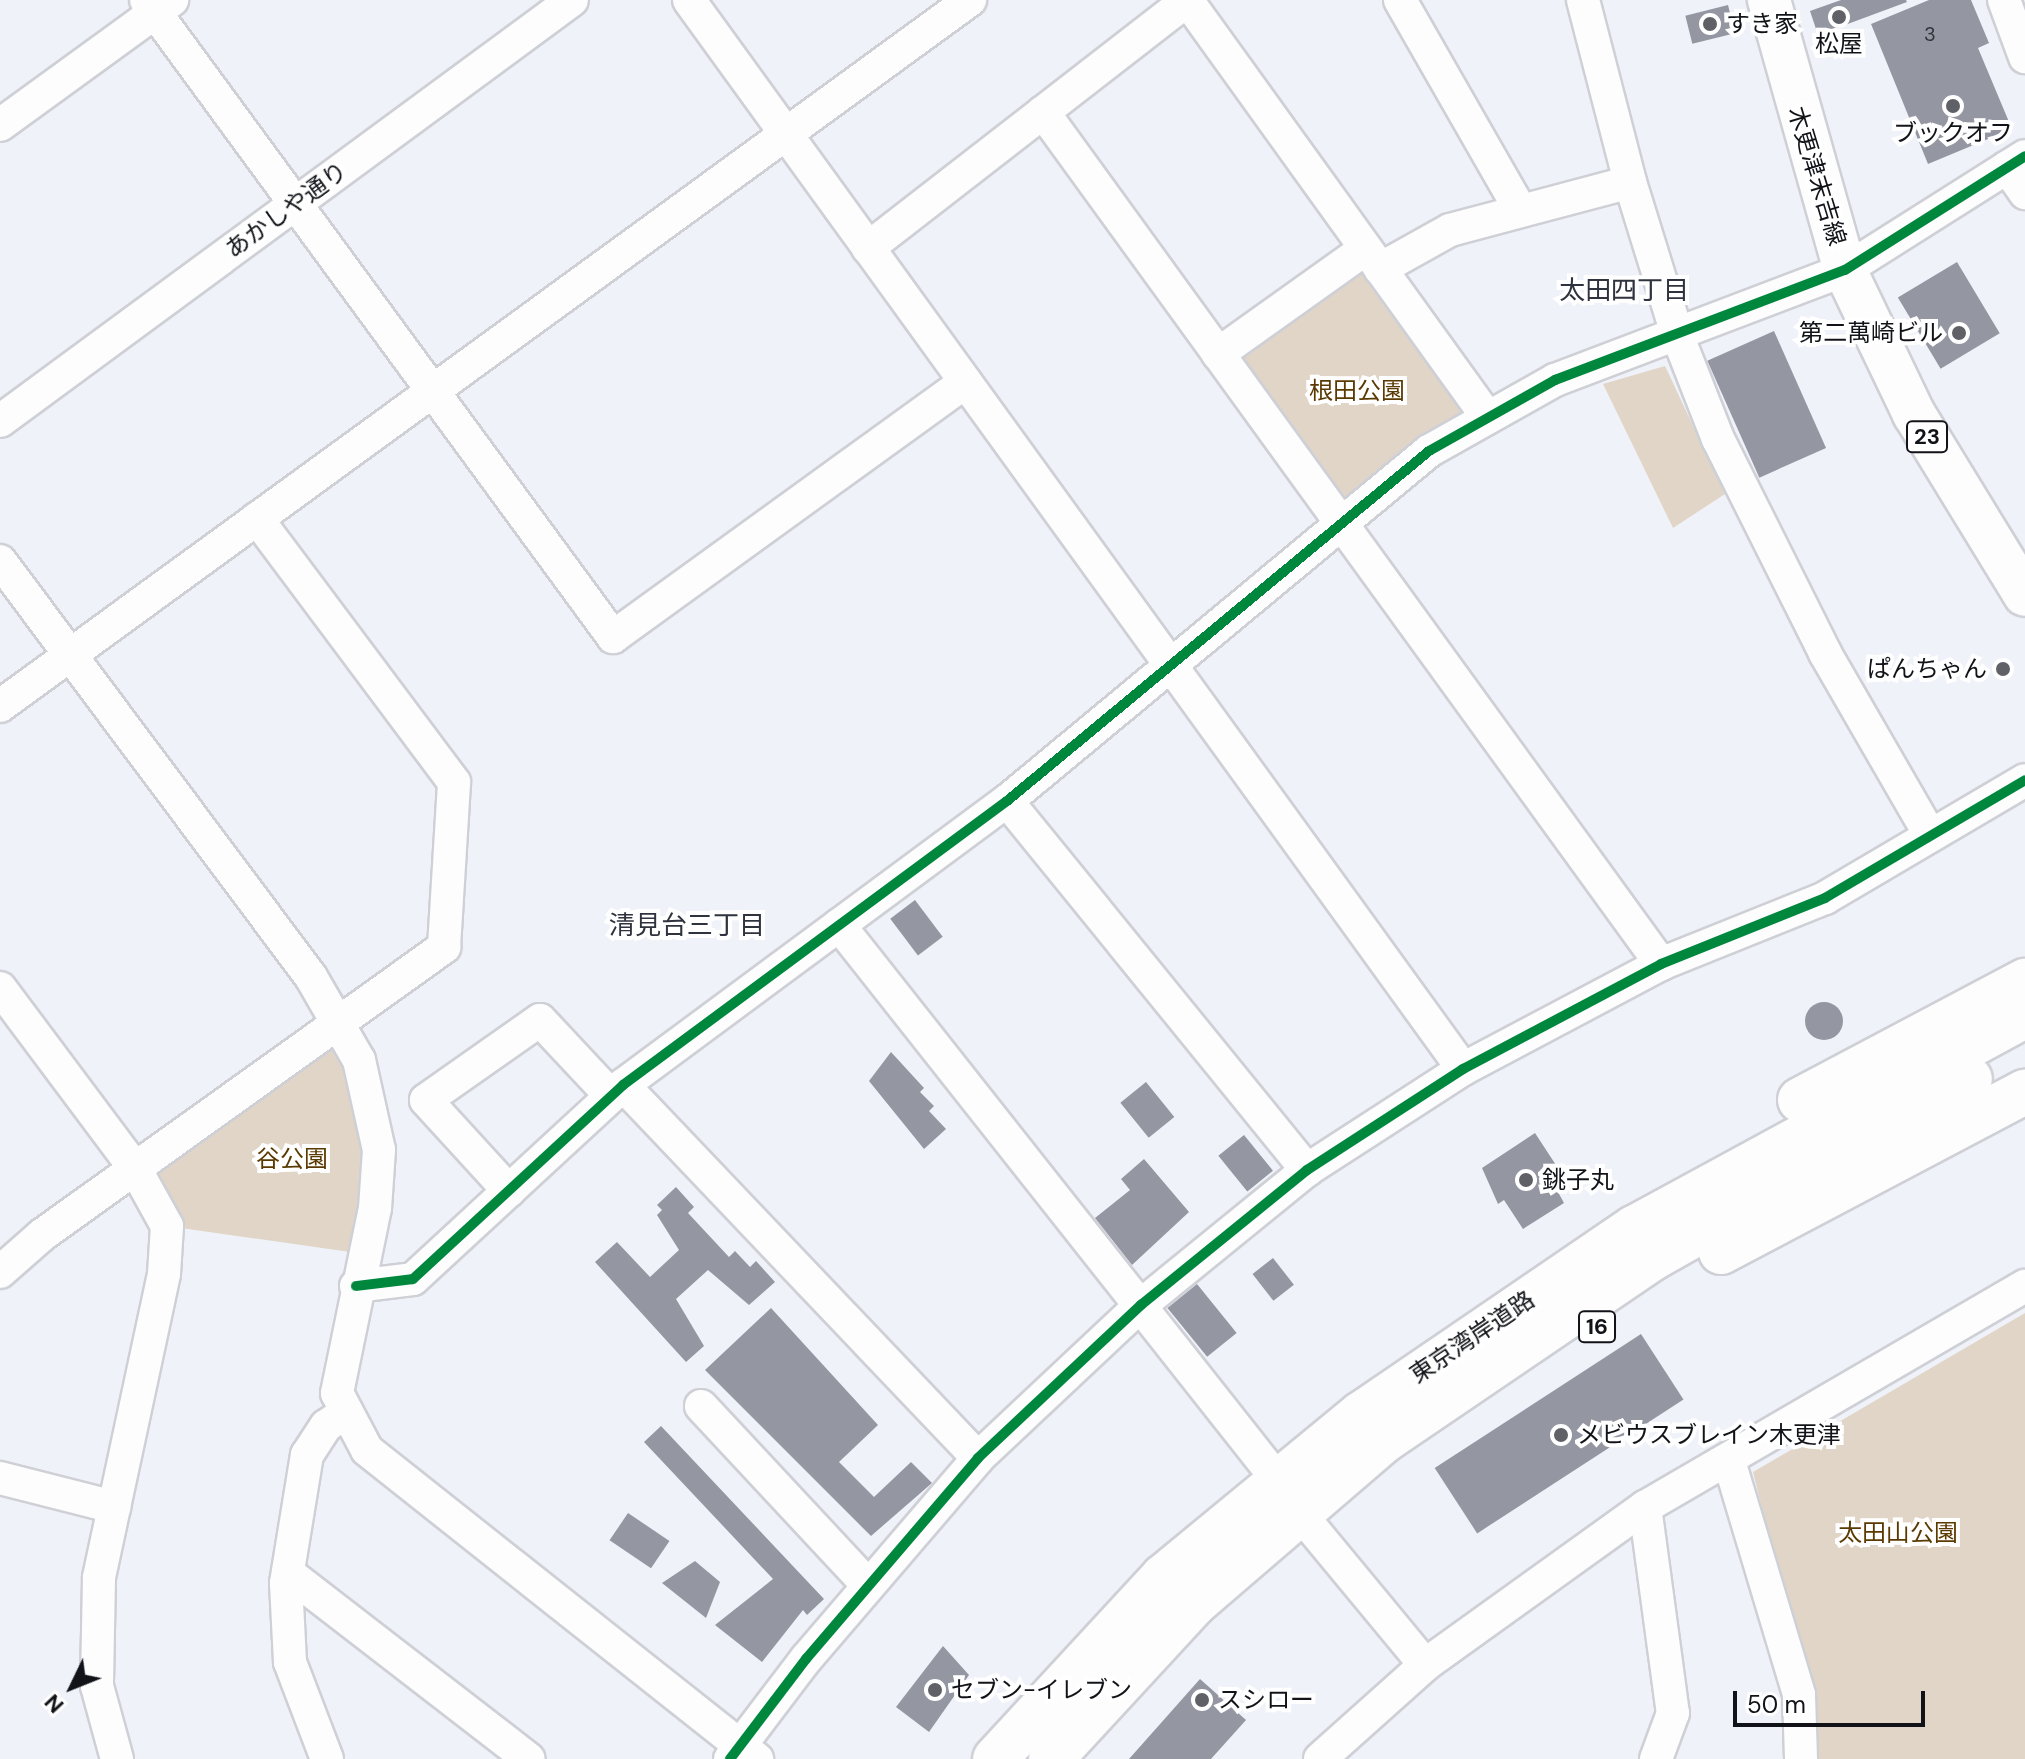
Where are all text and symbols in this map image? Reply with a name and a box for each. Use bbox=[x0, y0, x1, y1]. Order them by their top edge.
marker: 松屋 bbox=[1830, 8, 1848, 26]
place label: すき家 bbox=[1726, 10, 1798, 38]
marker: すき家 bbox=[1701, 15, 1719, 33]
house number: 3 bbox=[1924, 22, 1936, 46]
place label: 松屋 bbox=[1815, 30, 1863, 58]
marker: ブックオフ bbox=[1944, 97, 1962, 115]
street label: 木更津末吉線 bbox=[1782, 103, 1852, 249]
place label: ブックオフ bbox=[1893, 119, 2013, 147]
street label: あかしや通り bbox=[219, 156, 353, 264]
district label: 太田四丁目 bbox=[1559, 275, 1689, 307]
place label: 第二萬崎ビル bbox=[1799, 319, 1943, 347]
marker: 第二萬崎ビル bbox=[1950, 324, 1968, 342]
park label: 根田公園 bbox=[1309, 377, 1405, 405]
road number: 23 bbox=[1905, 419, 1949, 455]
place label: ぱんちゃん bbox=[1867, 655, 1987, 683]
marker: ぱんちゃん bbox=[1994, 660, 2012, 678]
district label: 清見台三丁目 bbox=[609, 910, 765, 942]
park label: 谷公園 bbox=[256, 1145, 328, 1173]
place label: 銚子丸 bbox=[1542, 1166, 1614, 1194]
marker: 銚子丸 bbox=[1517, 1171, 1535, 1189]
street label: 東京湾岸道路 bbox=[1404, 1285, 1540, 1389]
road number: 16 bbox=[1577, 1309, 1617, 1345]
place label: メビウスブレイン木更津 bbox=[1577, 1421, 1841, 1449]
marker: メビウスブレイン木更津 bbox=[1552, 1426, 1570, 1444]
park label: 太田山公園 bbox=[1838, 1519, 1958, 1547]
north arrow bbox=[32, 1647, 112, 1727]
scale bar bbox=[1737, 1675, 1929, 1725]
place label: セブン-イレブン bbox=[951, 1676, 1132, 1704]
marker: セブン-イレブン bbox=[926, 1681, 944, 1699]
place label: スシロー bbox=[1218, 1686, 1314, 1714]
text: N bbox=[38, 1688, 70, 1719]
text: 50 m bbox=[1747, 1689, 1806, 1720]
marker: スシロー bbox=[1193, 1691, 1211, 1709]

